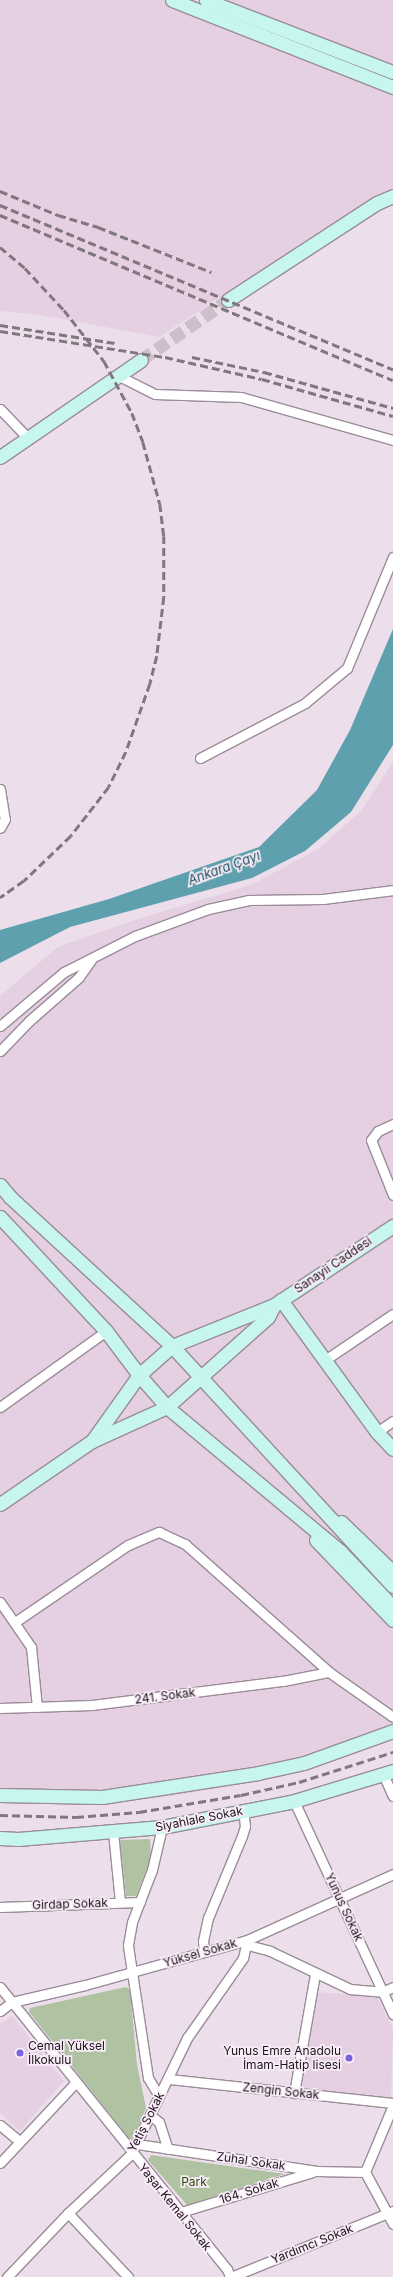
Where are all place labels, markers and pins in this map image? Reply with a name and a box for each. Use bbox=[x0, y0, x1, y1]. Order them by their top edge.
place label: Cemal Yüksel İlkokulu bbox=[28, 2039, 105, 2067]
place label: Yunus Emre Anadolu İmam-Hatip lisesi bbox=[223, 2044, 341, 2072]
marker: Cemal Yüksel İlkokulu bbox=[15, 2048, 25, 2058]
marker: Yunus Emre Anadolu İmam-Hatip lisesi bbox=[344, 2053, 354, 2063]

